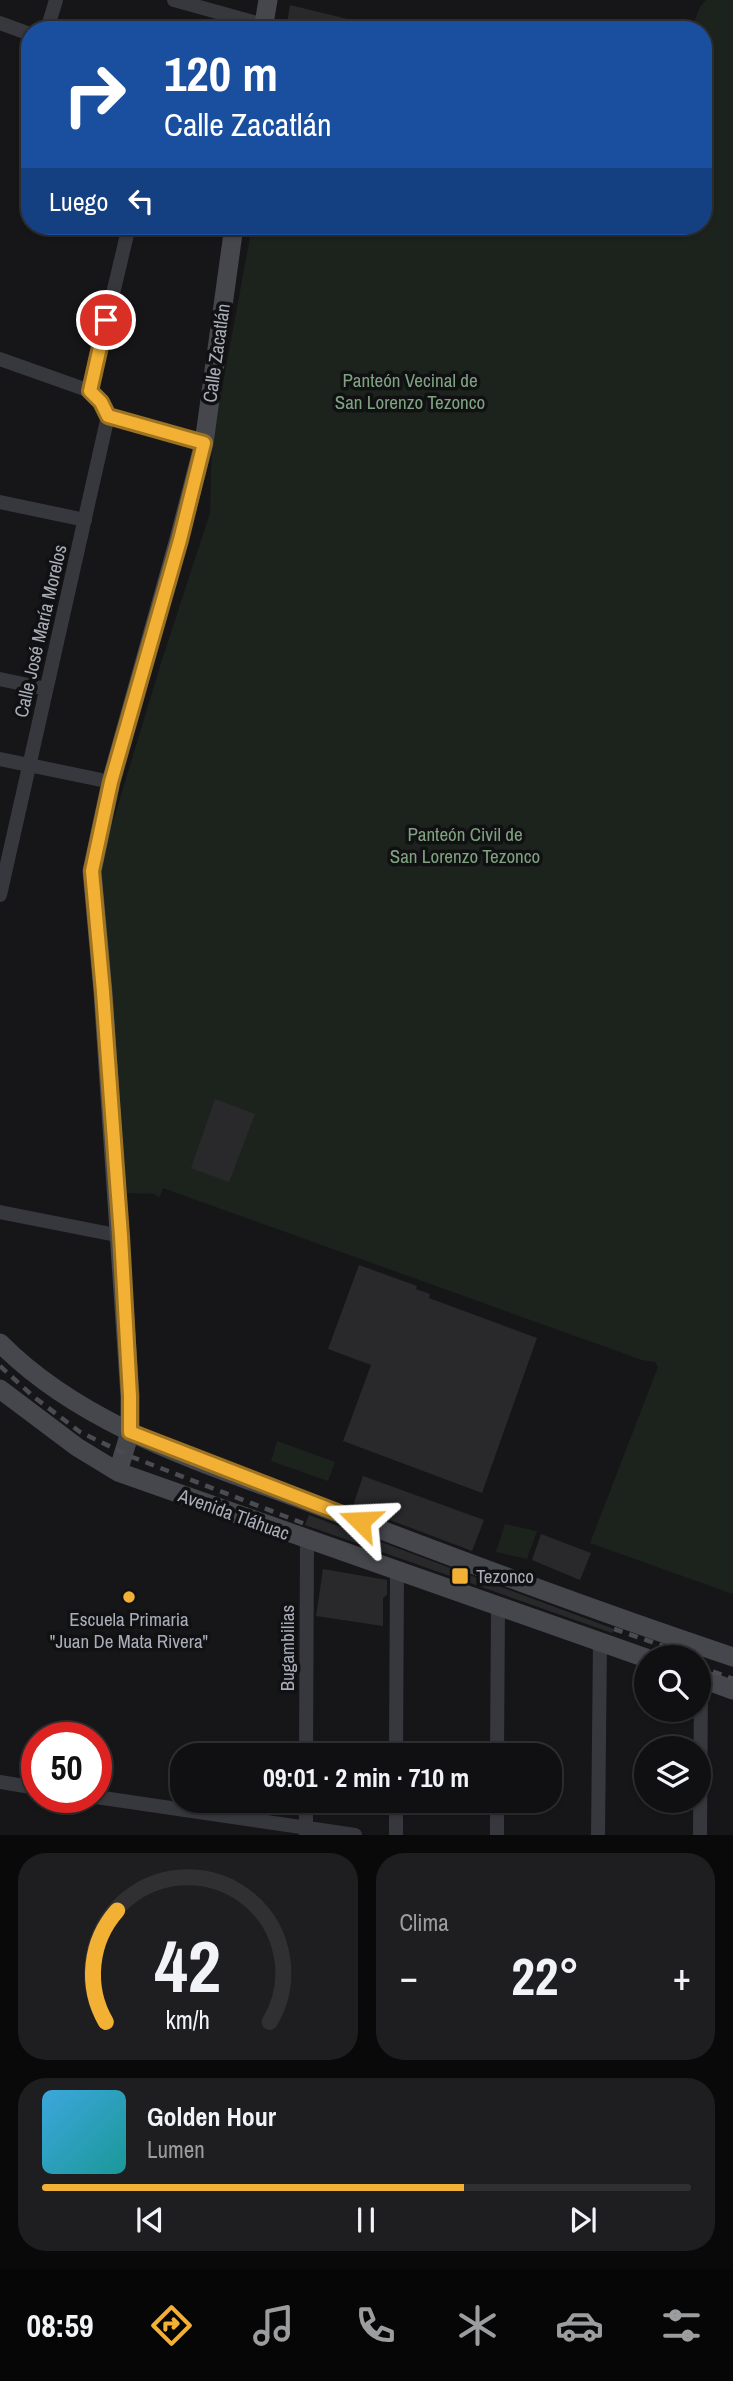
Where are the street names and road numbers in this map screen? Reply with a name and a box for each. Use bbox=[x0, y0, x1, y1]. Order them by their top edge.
street label: Calle Zacatlán bbox=[196, 302, 236, 404]
street label: Calle José María Morelos bbox=[7, 542, 73, 720]
street label: Avenida Tláhuac bbox=[174, 1482, 293, 1546]
street label: Bugambilias bbox=[274, 1604, 300, 1691]

